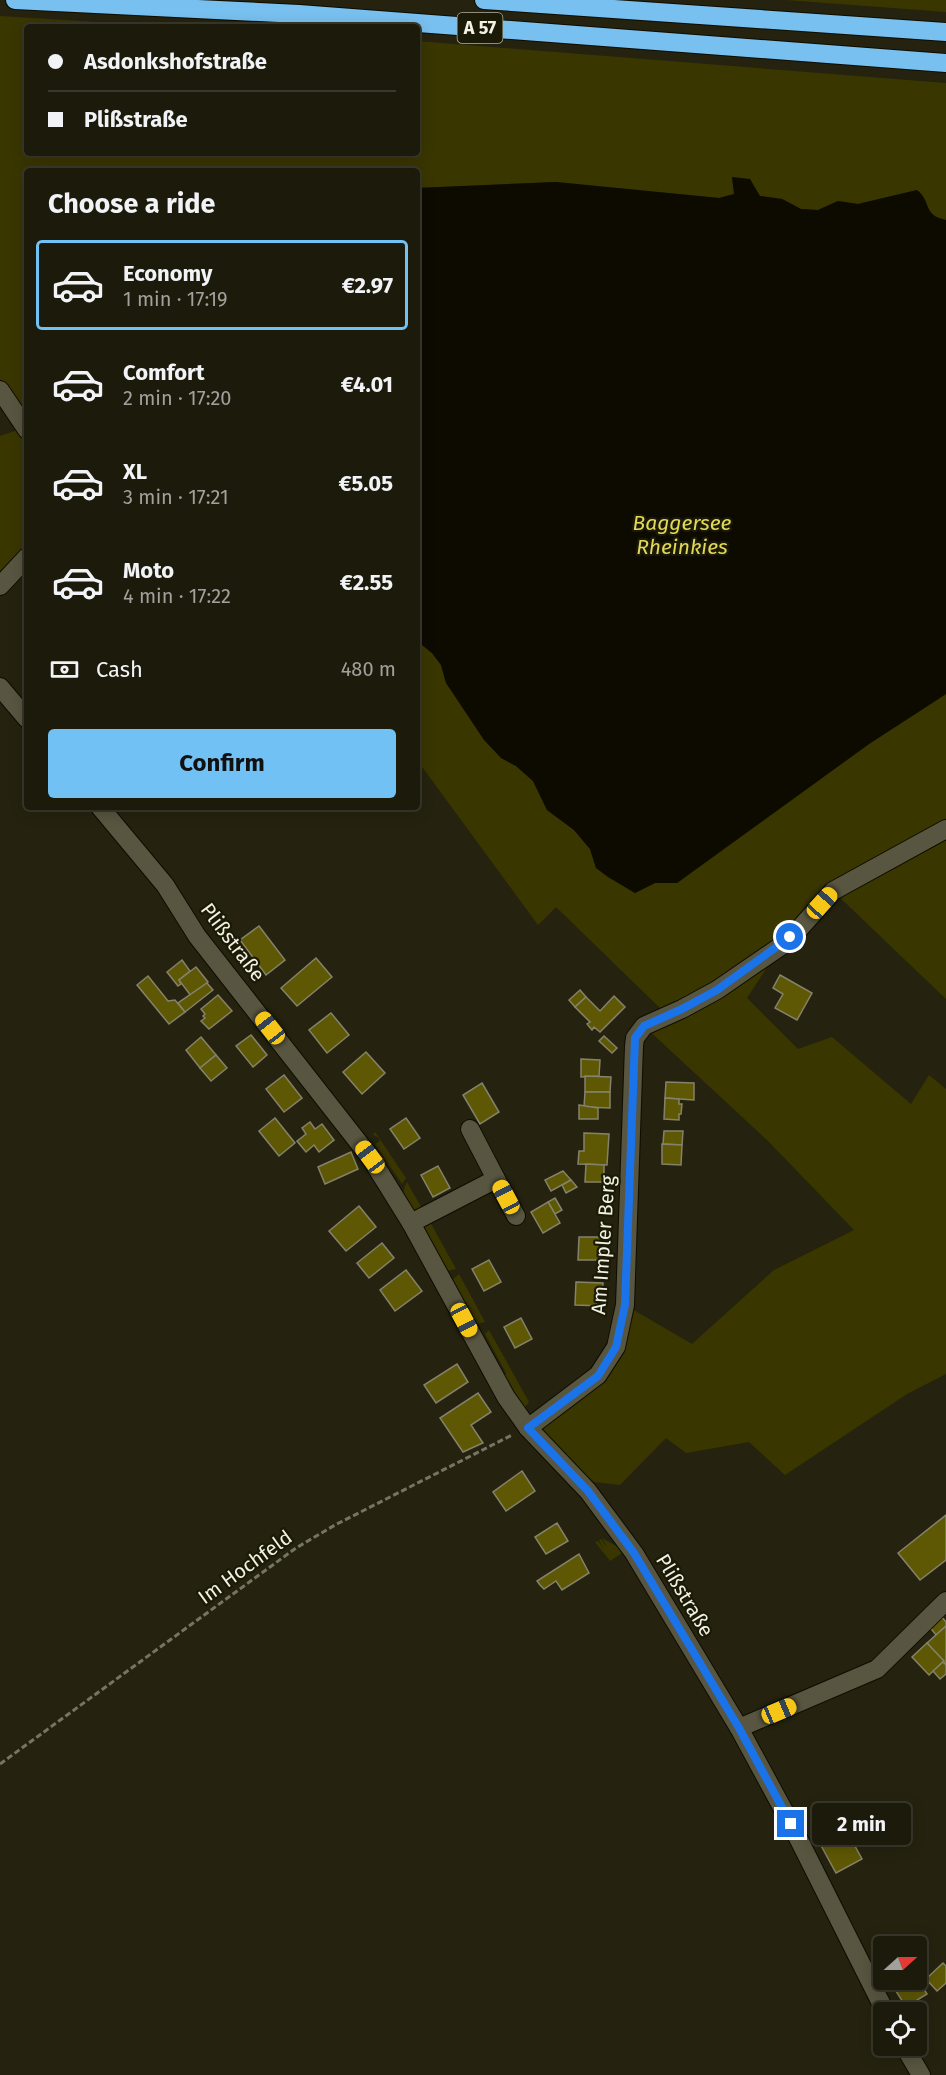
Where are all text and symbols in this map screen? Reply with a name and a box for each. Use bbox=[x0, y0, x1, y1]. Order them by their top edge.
road number: A 57 bbox=[458, 13, 502, 43]
text: Asdonkshofstraße bbox=[84, 48, 267, 75]
text: Plißstraße bbox=[84, 106, 188, 133]
text: Choose a ride bbox=[48, 188, 215, 220]
icon: car bbox=[51, 258, 105, 312]
text: Economy bbox=[123, 260, 212, 287]
text: €2.97 bbox=[342, 272, 393, 299]
text: 1 min · 17:19 bbox=[123, 287, 228, 311]
icon: car bbox=[51, 357, 105, 411]
text: Comfort bbox=[123, 359, 204, 386]
text: €4.01 bbox=[341, 371, 393, 398]
text: 2 min · 17:20 bbox=[123, 386, 232, 410]
icon: car bbox=[51, 456, 105, 510]
text: XL bbox=[123, 458, 147, 485]
text: €5.05 bbox=[339, 470, 393, 497]
text: 3 min · 17:21 bbox=[123, 485, 229, 509]
water label: Baggersee Rheinkies bbox=[633, 510, 732, 560]
icon: car bbox=[51, 555, 105, 609]
text: Moto bbox=[123, 557, 174, 584]
text: €2.55 bbox=[340, 569, 393, 596]
text: 4 min · 17:22 bbox=[123, 584, 231, 608]
icon: cash bbox=[48, 653, 81, 686]
text: Cash bbox=[96, 656, 143, 683]
text: 480 m bbox=[341, 657, 396, 681]
button: Confirm bbox=[48, 729, 396, 798]
car bbox=[803, 884, 841, 922]
street label: Plißstraße bbox=[196, 898, 270, 986]
route start bbox=[776, 923, 803, 950]
car bbox=[252, 1008, 288, 1048]
car bbox=[352, 1137, 388, 1177]
street label: Am Impler Berg bbox=[586, 1174, 620, 1315]
car bbox=[490, 1177, 522, 1217]
car bbox=[448, 1300, 480, 1340]
street label: Im Hochfeld bbox=[193, 1525, 297, 1609]
street label: Plißstraße bbox=[651, 1549, 719, 1641]
car bbox=[759, 1696, 799, 1726]
callout: 2 min bbox=[812, 1803, 911, 1845]
route end bbox=[777, 1810, 804, 1837]
text: 2 min bbox=[837, 1812, 886, 1836]
north arrow bbox=[873, 1936, 927, 1990]
map controls bbox=[873, 1936, 927, 2056]
button: locate bbox=[873, 2002, 927, 2056]

